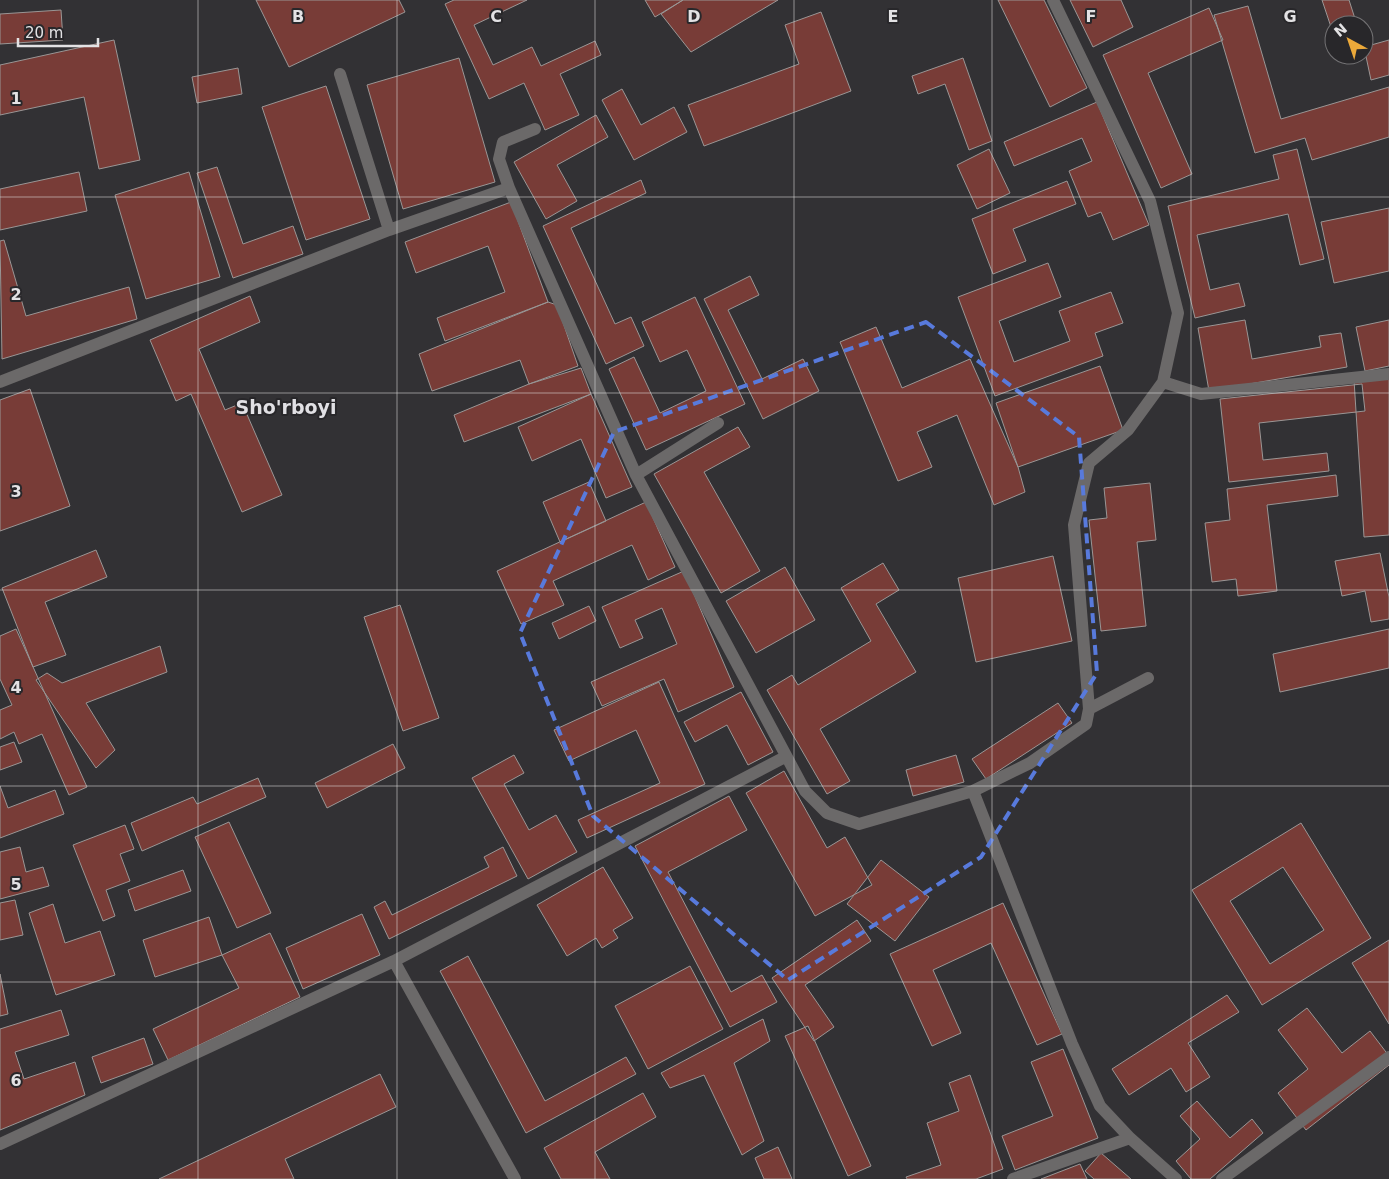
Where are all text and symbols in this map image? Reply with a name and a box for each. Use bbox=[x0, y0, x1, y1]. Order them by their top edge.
text: B bbox=[292, 7, 304, 26]
text: C bbox=[490, 7, 502, 26]
text: D bbox=[687, 7, 701, 26]
text: E bbox=[888, 7, 898, 26]
text: F bbox=[1086, 7, 1096, 26]
text: G bbox=[1283, 7, 1297, 26]
scale bar bbox=[18, 15, 98, 47]
north arrow bbox=[1324, 15, 1374, 65]
text: N bbox=[1331, 20, 1350, 40]
text: 20 m bbox=[25, 24, 63, 42]
text: 1 bbox=[10, 89, 22, 108]
text: 2 bbox=[10, 285, 22, 304]
district label: Sho'rboyi bbox=[235, 396, 337, 418]
text: 3 bbox=[10, 482, 22, 501]
text: 4 bbox=[10, 678, 22, 697]
text: 5 bbox=[10, 875, 22, 894]
text: 6 bbox=[10, 1071, 22, 1090]

